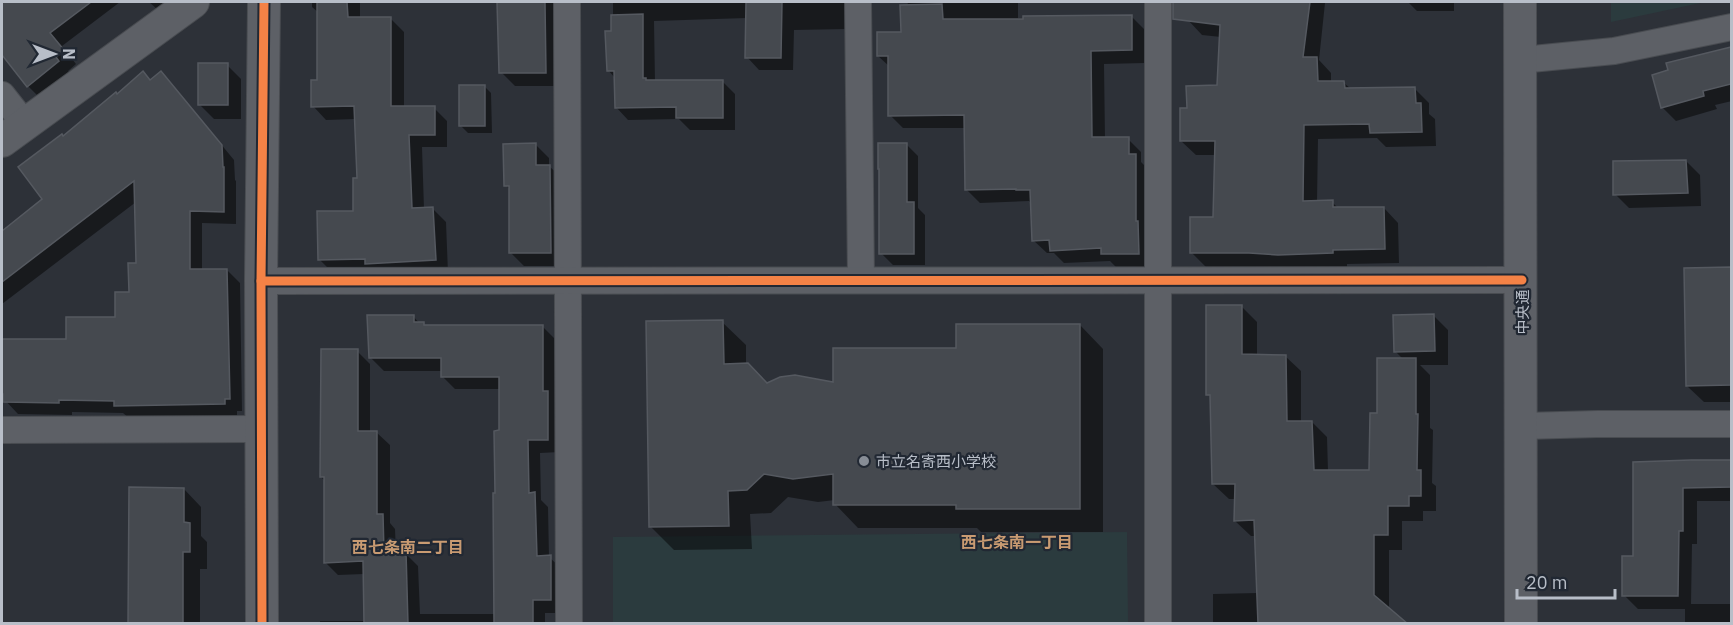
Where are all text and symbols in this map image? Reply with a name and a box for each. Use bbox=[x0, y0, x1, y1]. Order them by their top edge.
north arrow bbox=[24, 24, 84, 84]
text: N bbox=[59, 48, 79, 60]
street label: 中央通 bbox=[1513, 289, 1532, 335]
place label: 市立名寄西小学校 bbox=[876, 452, 996, 471]
marker: 市立名寄西小学校 bbox=[857, 454, 871, 468]
district label: 西七条南一丁目 bbox=[961, 532, 1073, 552]
district label: 西七条南二丁目 bbox=[352, 537, 464, 557]
scale bar bbox=[1517, 562, 1614, 600]
text: 20 m bbox=[1526, 571, 1568, 594]

